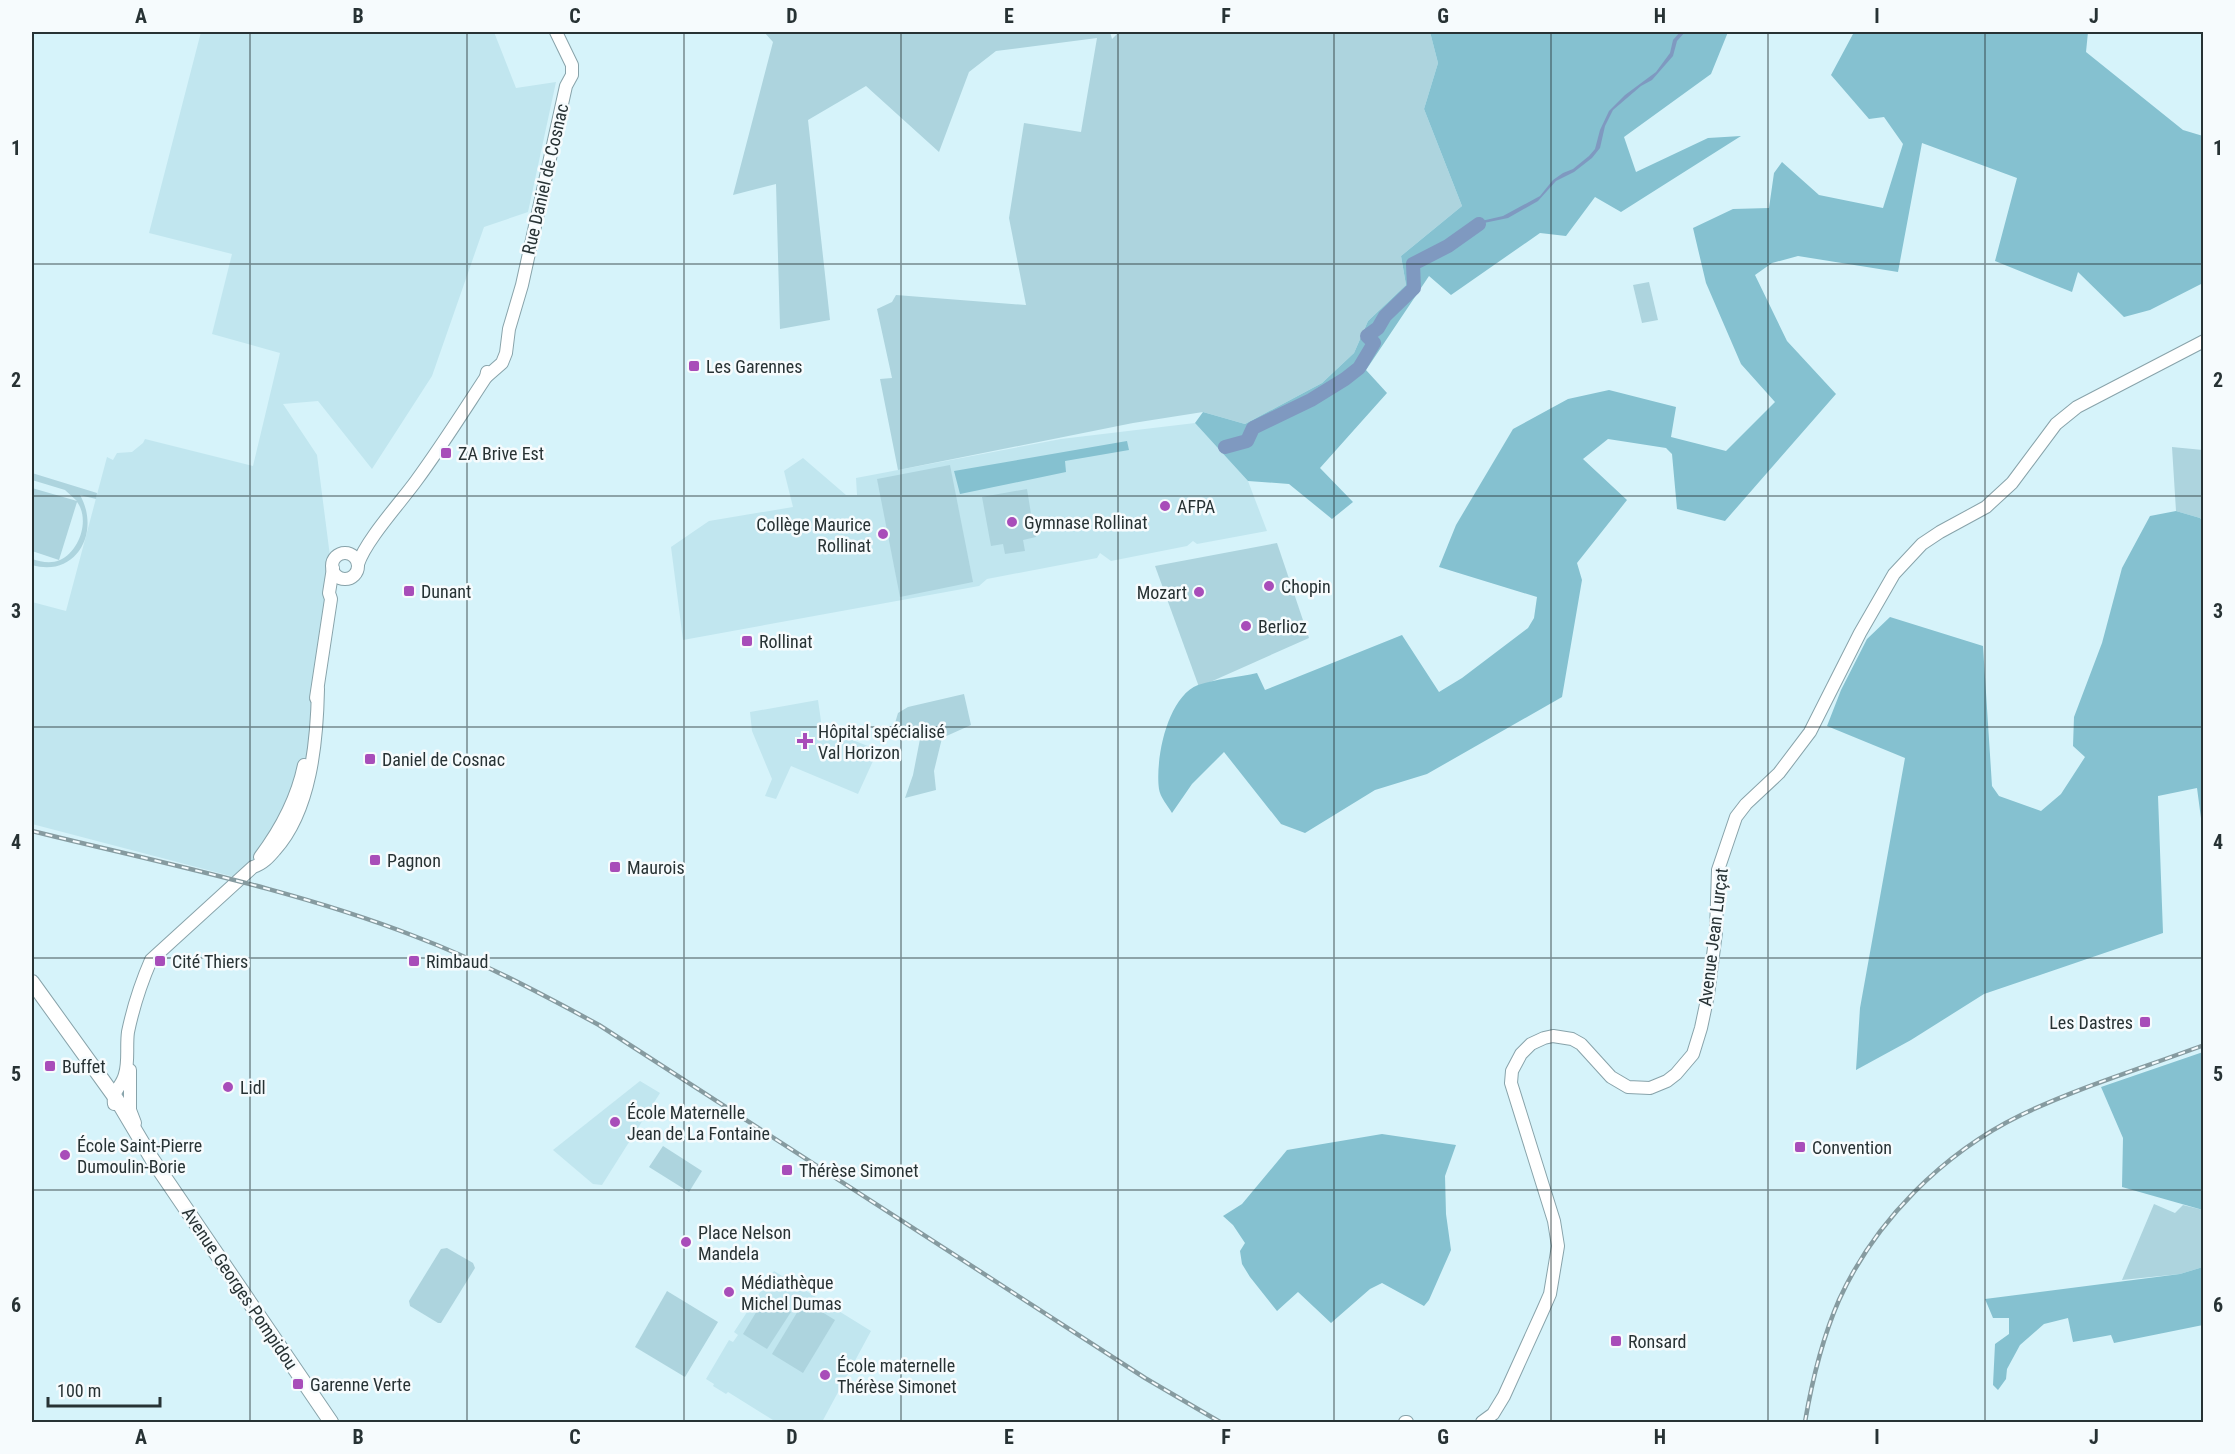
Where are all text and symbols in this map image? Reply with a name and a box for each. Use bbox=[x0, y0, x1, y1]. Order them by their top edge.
text: A bbox=[135, 4, 147, 28]
text: B bbox=[352, 4, 364, 28]
text: C bbox=[569, 4, 581, 28]
text: D bbox=[786, 4, 798, 28]
text: E bbox=[1004, 4, 1014, 28]
text: F bbox=[1221, 4, 1231, 28]
text: G bbox=[1437, 4, 1449, 28]
text: H bbox=[1654, 4, 1666, 28]
text: I bbox=[1874, 4, 1880, 28]
text: J bbox=[2089, 4, 2099, 28]
street label: Rue Daniel de Cosnac bbox=[517, 102, 573, 256]
text: 1 bbox=[11, 136, 21, 160]
text: 1 bbox=[2213, 136, 2223, 160]
place label: Les Garennes bbox=[706, 356, 802, 377]
marker: Les Garennes bbox=[687, 359, 701, 373]
text: 2 bbox=[11, 368, 21, 392]
text: 2 bbox=[2213, 368, 2223, 392]
place label: ZA Brive Est bbox=[458, 443, 544, 464]
marker: ZA Brive Est bbox=[439, 446, 453, 460]
place label: AFPA bbox=[1177, 496, 1216, 517]
marker: AFPA bbox=[1158, 499, 1172, 513]
place label: Gymnase Rollinat bbox=[1024, 512, 1147, 533]
place label: Collège Maurice Rollinat bbox=[756, 514, 871, 556]
marker: Gymnase Rollinat bbox=[1005, 515, 1019, 529]
marker: Collège Maurice Rollinat bbox=[876, 527, 890, 541]
place label: Chopin bbox=[1281, 576, 1331, 597]
marker: Chopin bbox=[1262, 579, 1276, 593]
place label: Dunant bbox=[421, 581, 471, 602]
place label: Mozart bbox=[1137, 582, 1187, 603]
marker: Dunant bbox=[402, 584, 416, 598]
marker: Mozart bbox=[1192, 585, 1206, 599]
text: 3 bbox=[11, 599, 21, 623]
text: 3 bbox=[2213, 599, 2223, 623]
place label: Berlioz bbox=[1258, 616, 1307, 637]
marker: Berlioz bbox=[1239, 619, 1253, 633]
place label: Rollinat bbox=[759, 631, 813, 652]
marker: Rollinat bbox=[740, 634, 754, 648]
place label: Hôpital spécialisé Val Horizon bbox=[818, 721, 945, 763]
marker: Hôpital spécialisé Val Horizon bbox=[796, 732, 814, 750]
place label: Daniel de Cosnac bbox=[382, 749, 505, 770]
marker: Daniel de Cosnac bbox=[363, 752, 377, 766]
text: 4 bbox=[11, 830, 21, 854]
text: 4 bbox=[2213, 830, 2223, 854]
place label: Pagnon bbox=[387, 850, 441, 871]
marker: Pagnon bbox=[368, 853, 382, 867]
place label: Maurois bbox=[627, 857, 685, 878]
marker: Maurois bbox=[608, 860, 622, 874]
street label: Avenue Jean Lurçat bbox=[1694, 867, 1732, 1007]
place label: Cité Thiers bbox=[172, 951, 248, 972]
place label: Rimbaud bbox=[426, 951, 488, 972]
marker: Cité Thiers bbox=[153, 954, 167, 968]
marker: Rimbaud bbox=[407, 954, 421, 968]
place label: Les Dastres bbox=[2049, 1012, 2133, 1033]
marker: Les Dastres bbox=[2138, 1015, 2152, 1029]
place label: Buffet bbox=[62, 1056, 105, 1077]
marker: Buffet bbox=[43, 1059, 57, 1073]
text: 5 bbox=[11, 1062, 21, 1086]
text: 5 bbox=[2213, 1062, 2223, 1086]
place label: Lidl bbox=[240, 1077, 266, 1098]
marker: Lidl bbox=[221, 1080, 235, 1094]
place label: École Maternelle Jean de La Fontaine bbox=[627, 1102, 770, 1144]
marker: École Maternelle Jean de La Fontaine bbox=[608, 1115, 622, 1129]
place label: École Saint-Pierre Dumoulin-Borie bbox=[77, 1135, 202, 1177]
place label: Convention bbox=[1812, 1137, 1892, 1158]
marker: Convention bbox=[1793, 1140, 1807, 1154]
marker: École Saint-Pierre Dumoulin-Borie bbox=[58, 1148, 72, 1162]
place label: Thérèse Simonet bbox=[799, 1160, 919, 1181]
marker: Thérèse Simonet bbox=[780, 1163, 794, 1177]
street label: Avenue Georges Pompidou bbox=[178, 1203, 302, 1373]
place label: Place Nelson Mandela bbox=[698, 1222, 791, 1264]
marker: Place Nelson Mandela bbox=[679, 1235, 693, 1249]
place label: Médiathèque Michel Dumas bbox=[741, 1272, 842, 1314]
marker: Médiathèque Michel Dumas bbox=[722, 1285, 736, 1299]
text: 6 bbox=[11, 1293, 21, 1317]
text: 6 bbox=[2213, 1293, 2223, 1317]
place label: Ronsard bbox=[1628, 1331, 1686, 1352]
marker: Ronsard bbox=[1609, 1334, 1623, 1348]
place label: École maternelle Thérèse Simonet bbox=[837, 1355, 957, 1397]
marker: École maternelle Thérèse Simonet bbox=[818, 1368, 832, 1382]
scale bar bbox=[48, 1370, 160, 1408]
place label: Garenne Verte bbox=[310, 1374, 411, 1395]
marker: Garenne Verte bbox=[291, 1377, 305, 1391]
text: 100 m bbox=[57, 1380, 101, 1401]
text: A bbox=[135, 1425, 147, 1449]
text: B bbox=[352, 1425, 364, 1449]
text: C bbox=[569, 1425, 581, 1449]
text: D bbox=[786, 1425, 798, 1449]
text: E bbox=[1004, 1425, 1014, 1449]
text: F bbox=[1221, 1425, 1231, 1449]
text: G bbox=[1437, 1425, 1449, 1449]
text: H bbox=[1654, 1425, 1666, 1449]
text: I bbox=[1874, 1425, 1880, 1449]
text: J bbox=[2089, 1425, 2099, 1449]

